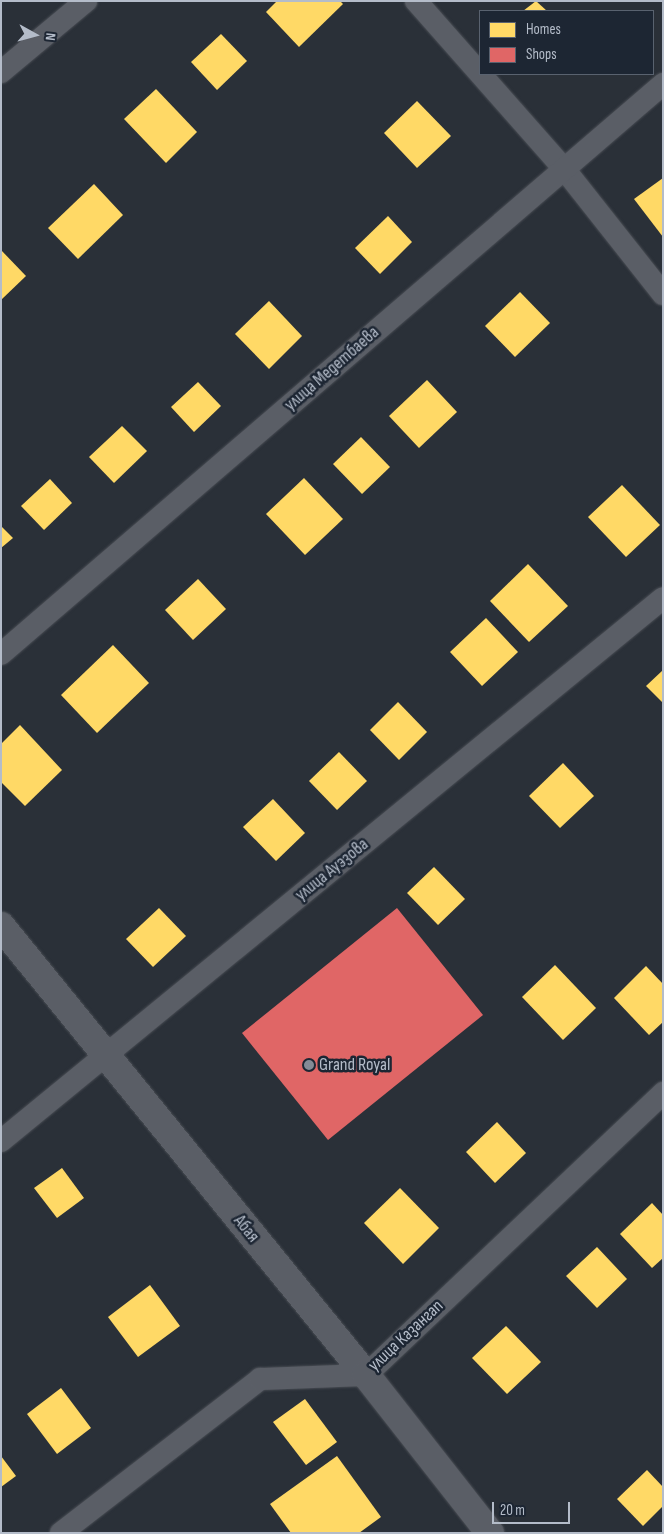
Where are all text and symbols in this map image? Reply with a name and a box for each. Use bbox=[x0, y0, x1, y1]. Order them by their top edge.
north arrow bbox=[10, 10, 60, 60]
legend bbox=[479, 10, 654, 75]
text: Homes bbox=[526, 20, 561, 39]
text: N bbox=[41, 32, 59, 42]
text: Shops bbox=[526, 45, 557, 64]
street label: улица Медетбаева bbox=[280, 322, 384, 416]
street label: улица Ауэзова bbox=[291, 834, 373, 906]
place label: Grand Royal bbox=[319, 1054, 390, 1076]
marker: Grand Royal bbox=[303, 1059, 315, 1071]
street label: Абая bbox=[228, 1211, 264, 1247]
street label: улица Казангап bbox=[364, 1296, 448, 1376]
scale bar bbox=[494, 1492, 572, 1524]
text: 20 m bbox=[500, 1501, 525, 1520]

